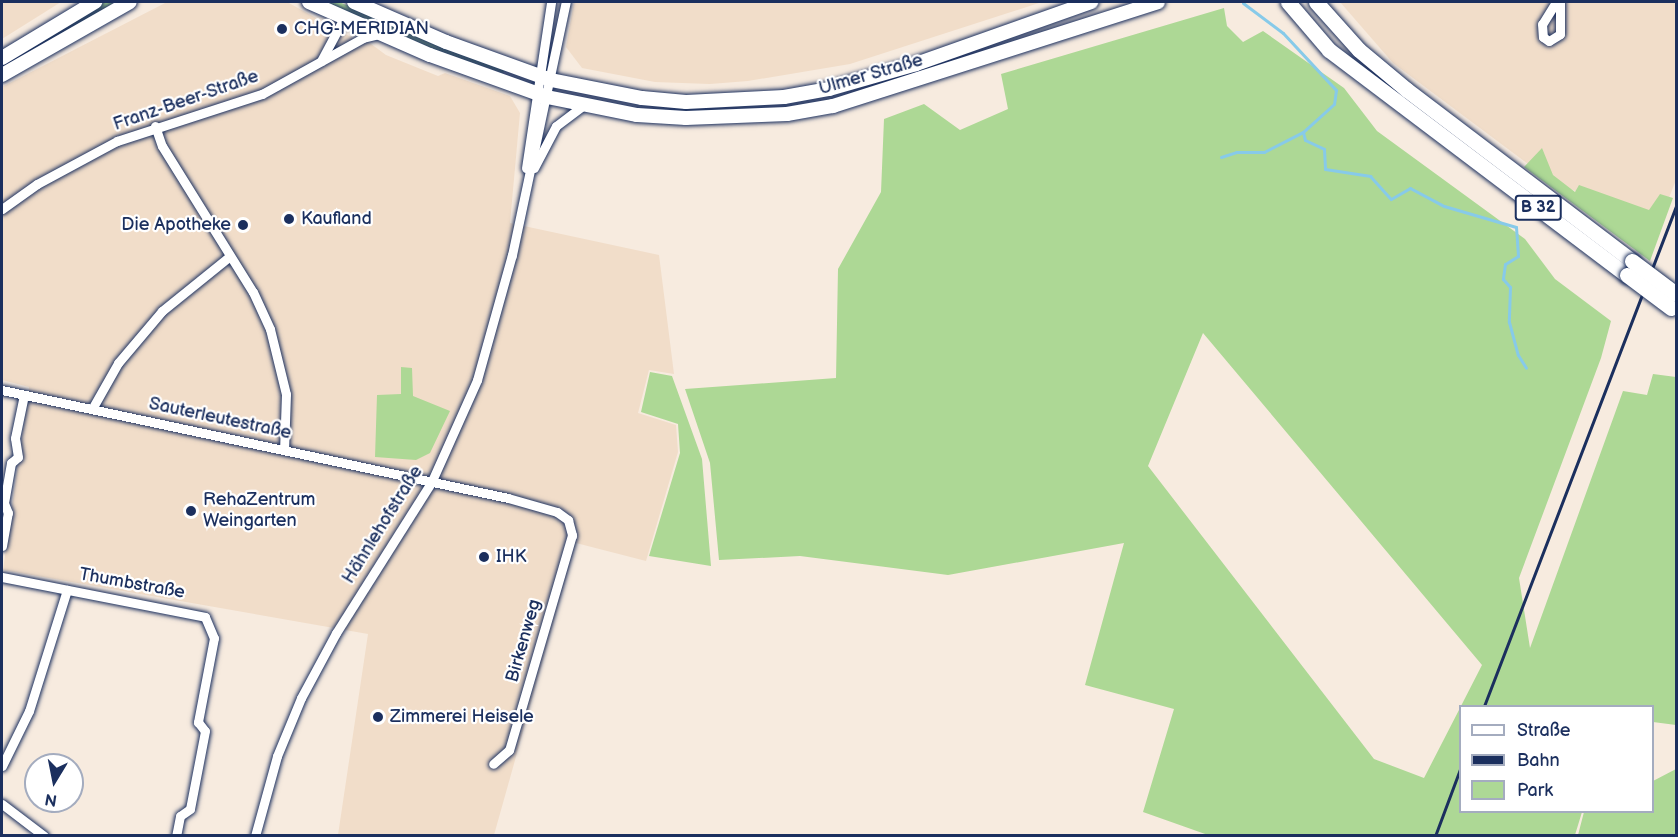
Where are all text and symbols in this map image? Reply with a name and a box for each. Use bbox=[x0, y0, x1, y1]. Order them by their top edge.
place label: CHG-MERIDIAN bbox=[294, 18, 429, 40]
marker: CHG-MERIDIAN bbox=[275, 22, 289, 36]
street label: Ulmer Straße bbox=[816, 50, 926, 100]
street label: Franz-Beer-Straße bbox=[111, 66, 261, 136]
road number: B 32 bbox=[1514, 195, 1562, 221]
place label: Kaufland bbox=[301, 208, 372, 230]
marker: Kaufland bbox=[282, 212, 296, 226]
place label: Die Apotheke bbox=[121, 214, 231, 236]
marker: Die Apotheke bbox=[236, 218, 250, 232]
street label: Sauterleutestraße bbox=[147, 393, 293, 445]
street label: Hähnlehofstraße bbox=[338, 462, 428, 588]
place label: RehaZentrum Weingarten bbox=[203, 490, 315, 532]
marker: RehaZentrum Weingarten bbox=[184, 504, 198, 518]
place label: IHK bbox=[496, 546, 526, 568]
marker: IHK bbox=[477, 550, 491, 564]
street label: Thumbstraße bbox=[77, 564, 187, 604]
street label: Birkenweg bbox=[502, 597, 546, 685]
legend bbox=[1459, 705, 1654, 813]
place label: Zimmerei Heisele bbox=[390, 706, 534, 728]
marker: Zimmerei Heisele bbox=[371, 710, 385, 724]
text: Straße bbox=[1517, 720, 1570, 741]
text: Bahn bbox=[1517, 750, 1560, 771]
north arrow bbox=[24, 753, 84, 813]
text: Park bbox=[1517, 780, 1553, 801]
text: N bbox=[44, 789, 59, 810]

